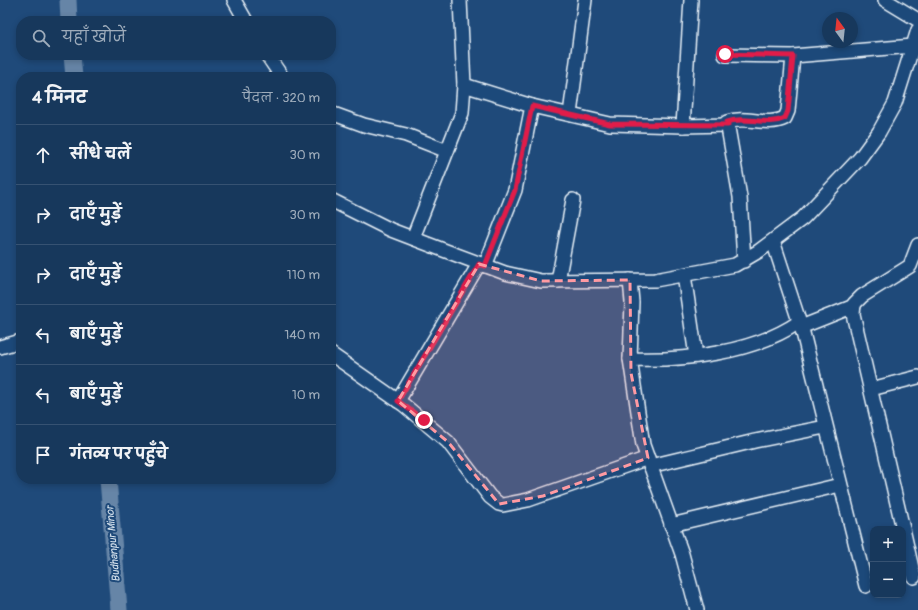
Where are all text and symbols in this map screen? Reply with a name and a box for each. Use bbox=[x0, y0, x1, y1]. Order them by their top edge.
north arrow bbox=[822, 12, 858, 48]
search box bbox=[16, 16, 336, 60]
icon: search bbox=[30, 27, 52, 49]
text: यहाँ खोजें bbox=[62, 28, 126, 47]
route start bbox=[716, 45, 734, 63]
text: 4 मिनट bbox=[32, 87, 87, 108]
text: पैदल · 320 m bbox=[242, 90, 320, 106]
icon: ahead bbox=[32, 144, 54, 166]
text: सीधे चलें bbox=[70, 145, 131, 164]
text: 30 m bbox=[290, 147, 320, 163]
icon: right bbox=[32, 204, 54, 226]
text: दाएँ मुड़ें bbox=[70, 205, 122, 224]
text: 30 m bbox=[290, 207, 320, 223]
icon: right bbox=[32, 264, 54, 286]
text: दाएँ मुड़ें bbox=[70, 265, 122, 284]
text: 110 m bbox=[287, 267, 320, 283]
icon: left bbox=[32, 324, 54, 346]
text: बाएँ मुड़ें bbox=[70, 325, 122, 344]
text: 140 m bbox=[284, 327, 320, 343]
icon: left bbox=[32, 384, 54, 406]
text: बाएँ मुड़ें bbox=[70, 385, 122, 404]
text: 10 m bbox=[292, 387, 320, 403]
route end bbox=[415, 411, 433, 429]
icon: arrive bbox=[32, 444, 54, 466]
text: गंतव्य पर पहुँचे bbox=[70, 445, 168, 464]
water label: Budhanpur Minor bbox=[103, 503, 123, 583]
map controls bbox=[870, 526, 906, 598]
button: + bbox=[870, 526, 906, 562]
button: − bbox=[870, 562, 906, 598]

